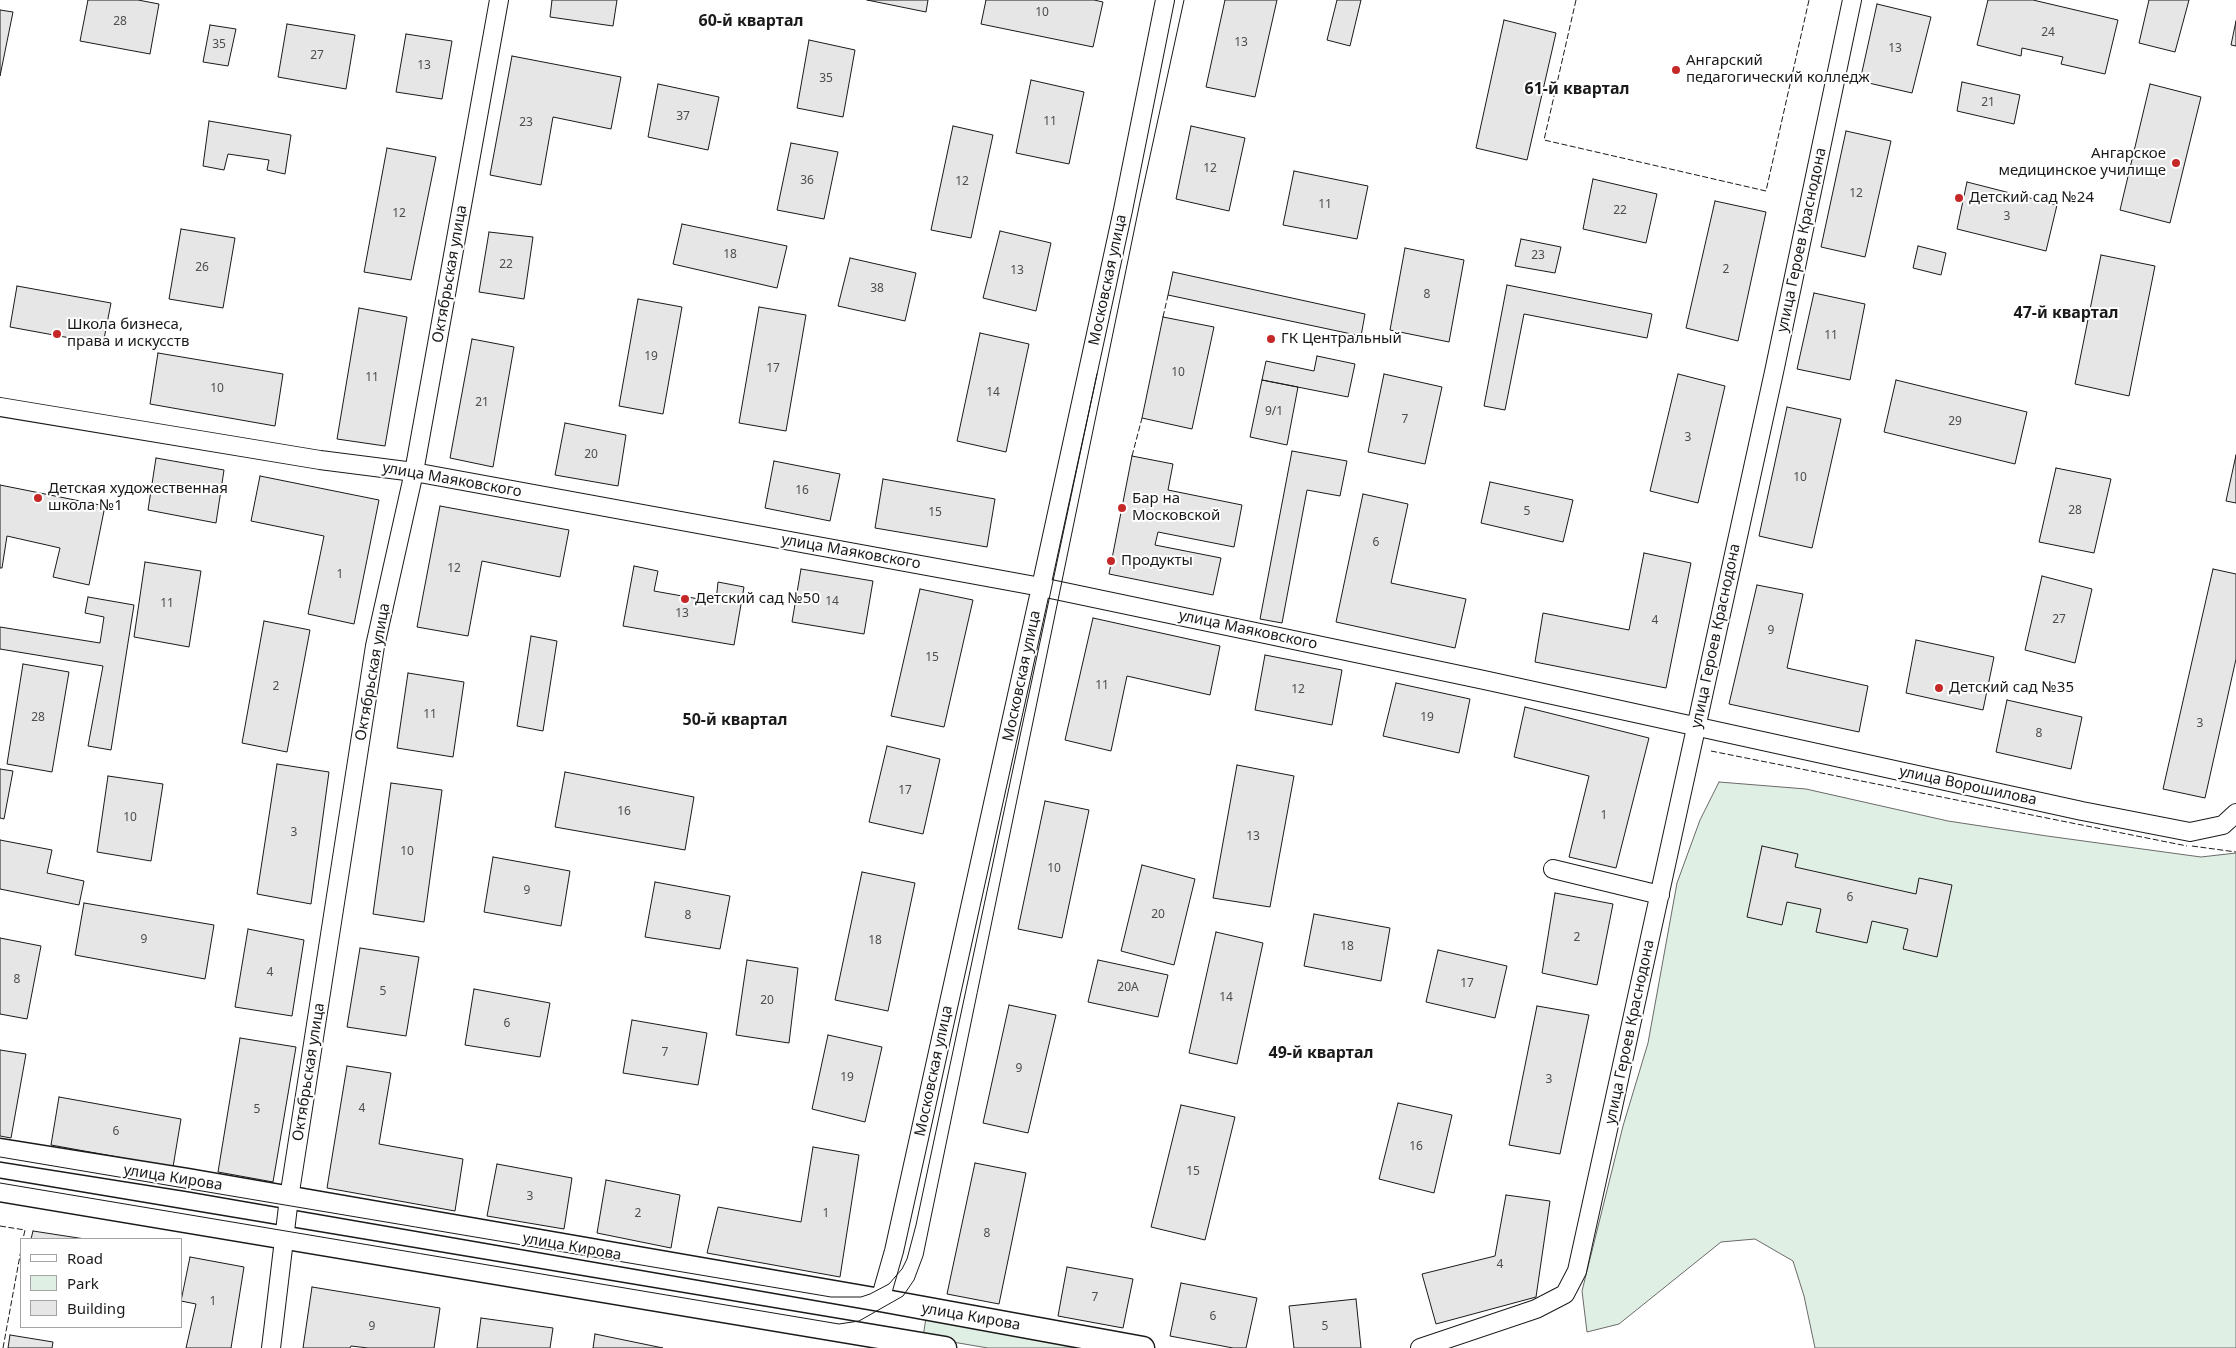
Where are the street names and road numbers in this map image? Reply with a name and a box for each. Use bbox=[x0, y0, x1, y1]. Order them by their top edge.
street label: улица Героев Краснодона bbox=[1774, 146, 1830, 334]
street label: Октябрьская улица bbox=[429, 204, 471, 344]
street label: Московская улица bbox=[1085, 213, 1131, 347]
street label: улица Маяковского bbox=[381, 459, 523, 501]
street label: улица Маяковского bbox=[780, 531, 922, 573]
street label: улица Героев Краснодона bbox=[1688, 542, 1744, 730]
street label: Октябрьская улица bbox=[352, 602, 394, 742]
street label: улица Маяковского bbox=[1177, 607, 1319, 653]
street label: Московская улица bbox=[999, 609, 1045, 743]
street label: улица Ворошилова bbox=[1897, 763, 2039, 809]
street label: улица Героев Краснодона bbox=[1602, 938, 1658, 1126]
street label: Октябрьская улица bbox=[289, 1002, 329, 1142]
street label: Московская улица bbox=[911, 1004, 957, 1138]
street label: улица Кирова bbox=[122, 1161, 224, 1195]
street label: улица Кирова bbox=[521, 1229, 623, 1265]
street label: улица Кирова bbox=[920, 1299, 1022, 1335]

